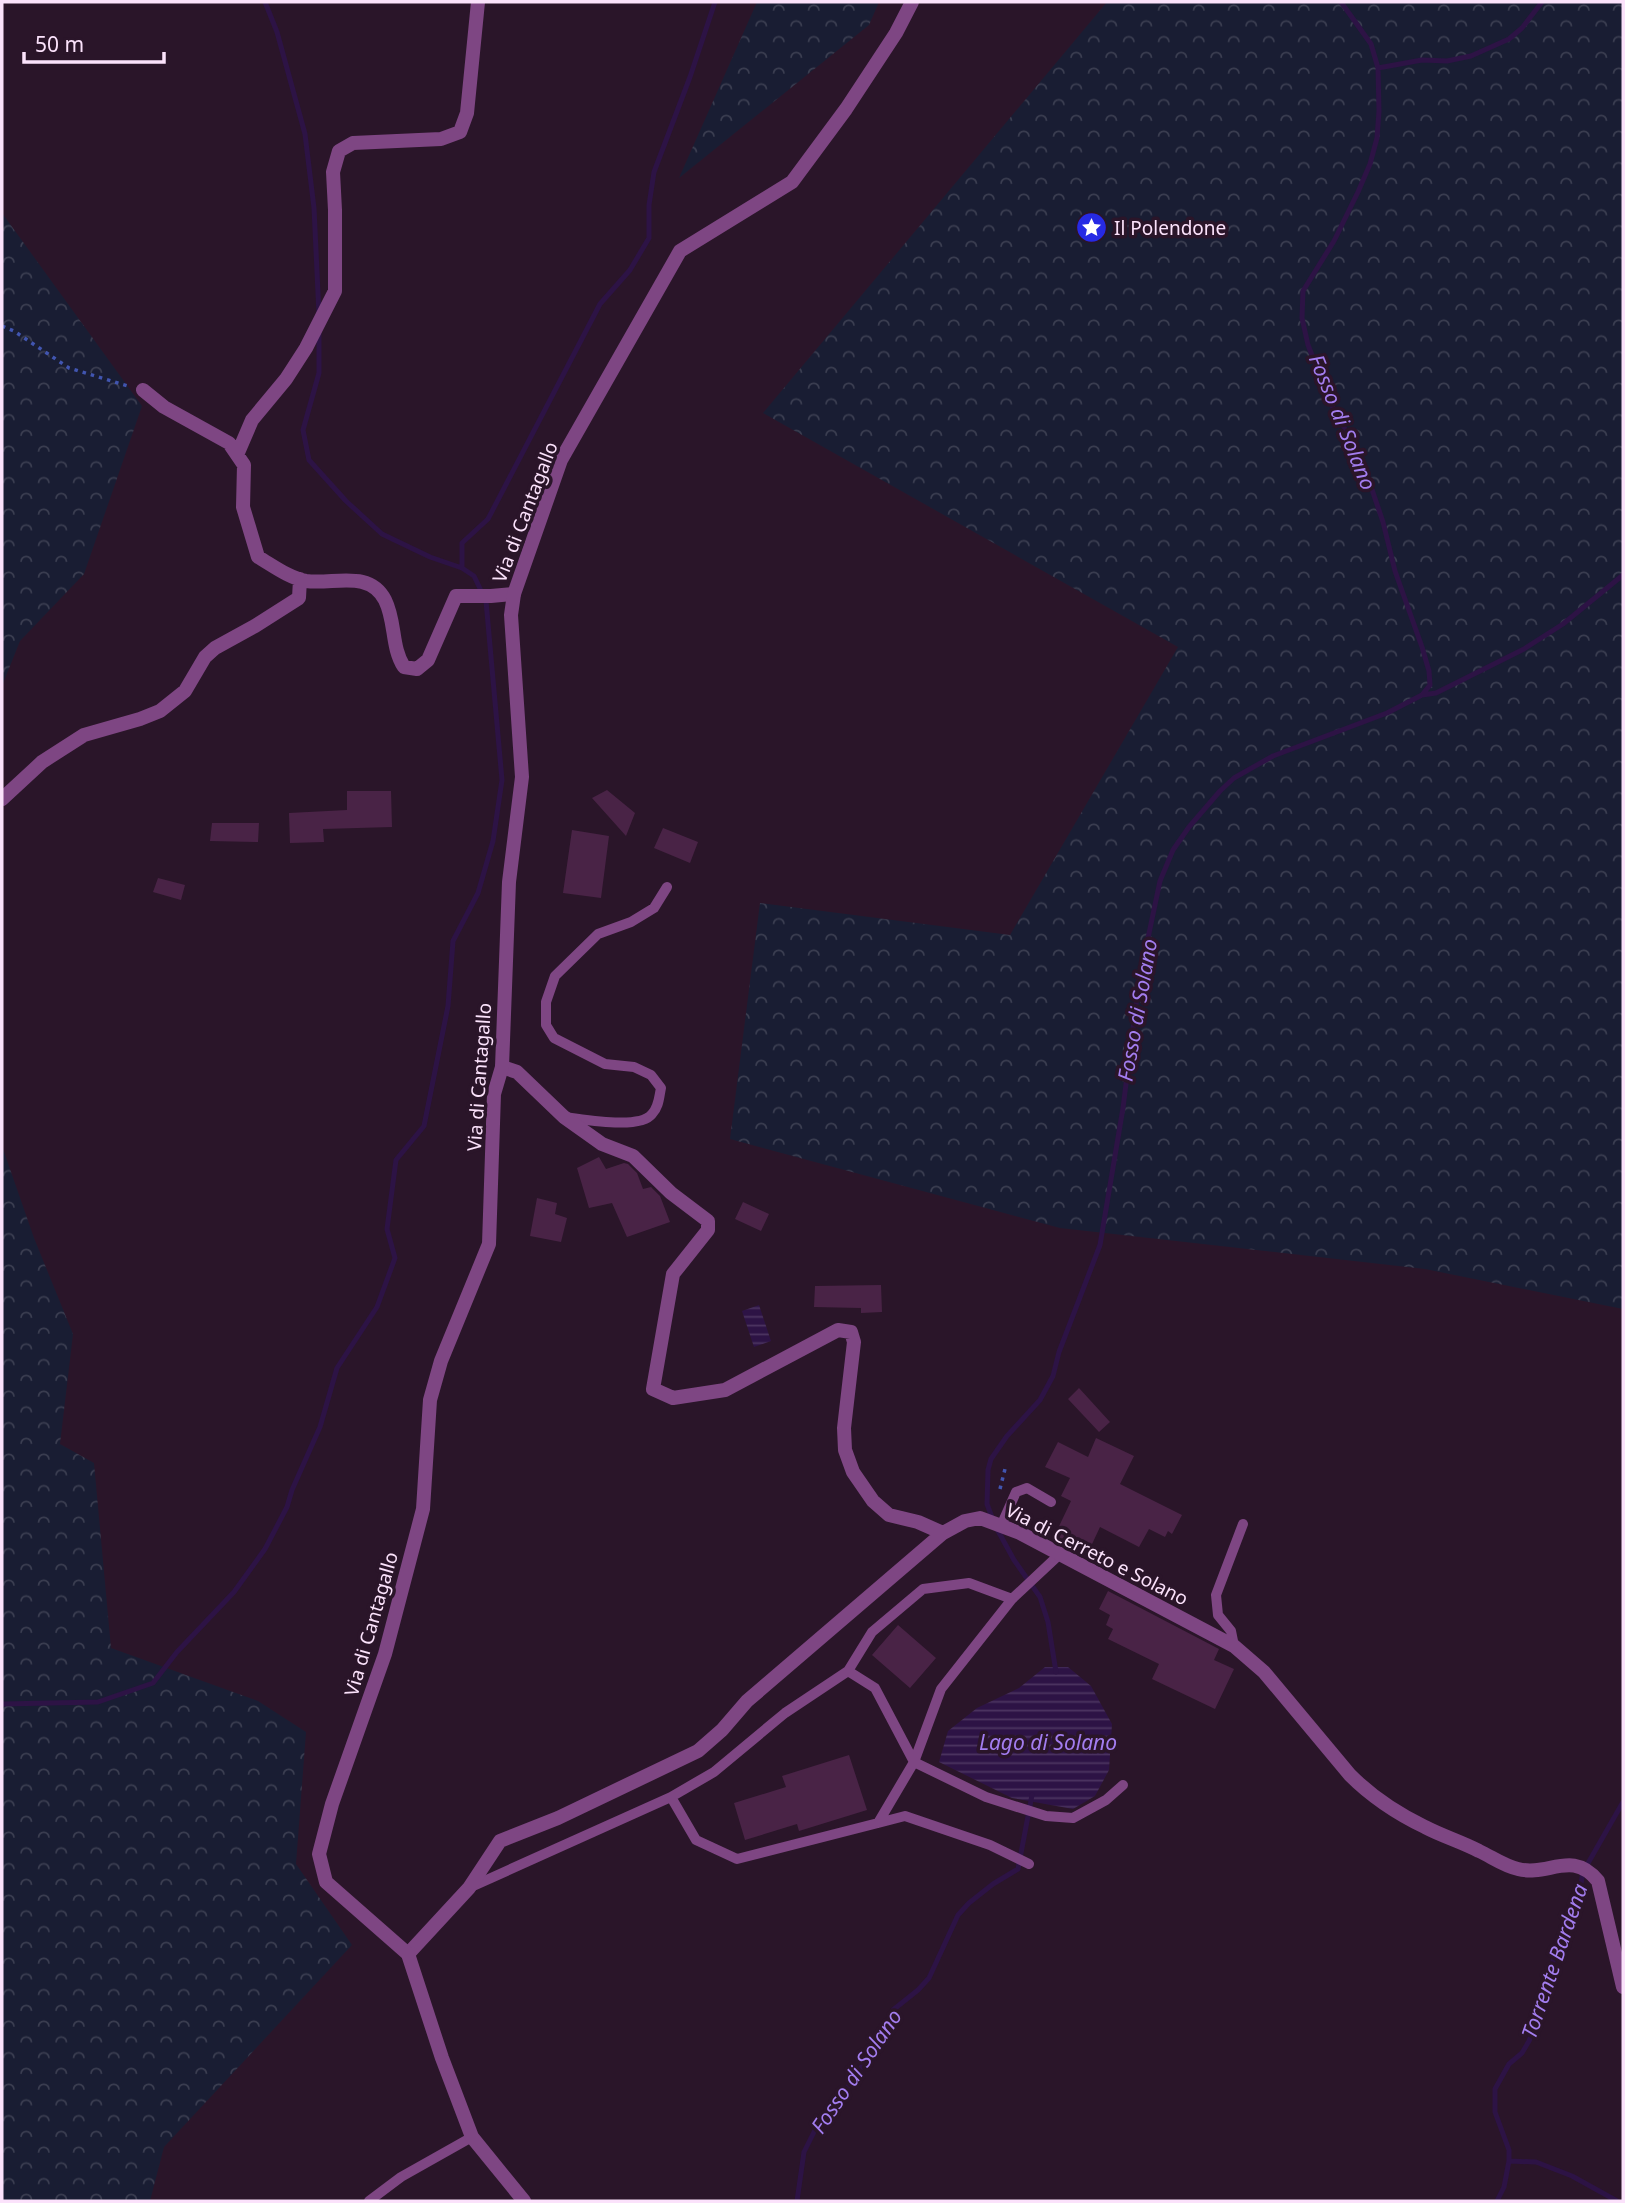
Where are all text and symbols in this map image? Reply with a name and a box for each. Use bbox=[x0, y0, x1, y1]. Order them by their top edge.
scale bar bbox=[24, 21, 164, 65]
text: 50 m bbox=[35, 30, 84, 58]
place icon: Il Polendone bbox=[1074, 211, 1108, 245]
place label: Il Polendone bbox=[1114, 215, 1226, 241]
water label: Fosso di Solano bbox=[1303, 350, 1383, 494]
street label: Via di Cantagallo bbox=[486, 438, 564, 586]
water label: Fosso di Solano bbox=[1111, 937, 1163, 1083]
street label: Via di Cantagallo bbox=[461, 1002, 497, 1152]
street label: Via di Cerreto e Solano bbox=[1001, 1497, 1193, 1611]
street label: Via di Cantagallo bbox=[338, 1549, 404, 1699]
water label: Lago di Solano bbox=[979, 1728, 1117, 1756]
water label: Torrente Bardena bbox=[1514, 1880, 1594, 2042]
water label: Fosso di Solano bbox=[804, 2003, 908, 2139]

